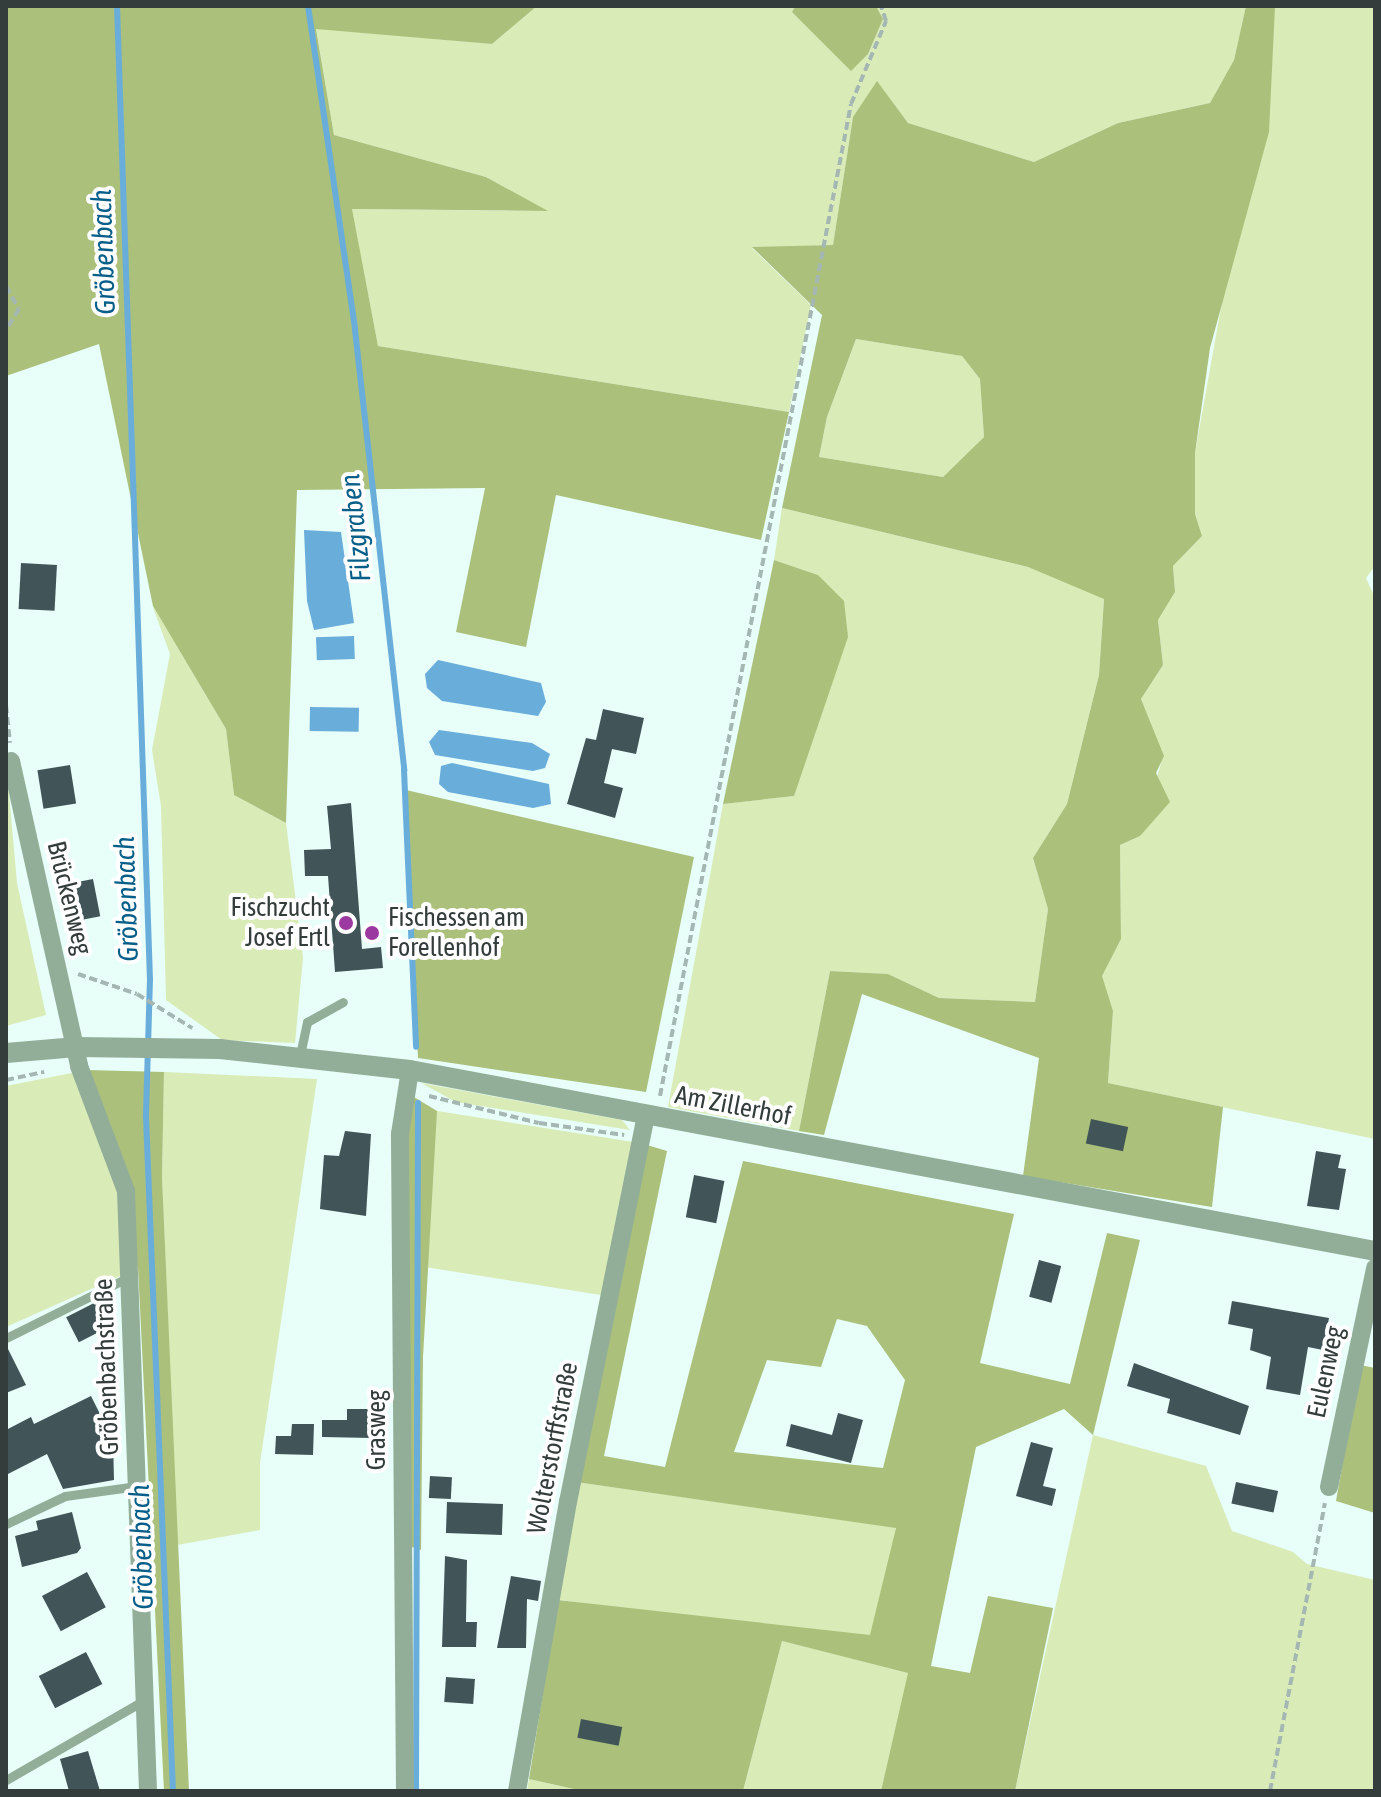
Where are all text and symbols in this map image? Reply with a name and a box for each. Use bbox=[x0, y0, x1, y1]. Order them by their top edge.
water label: Gröbenbach bbox=[84, 189, 122, 315]
water label: Filzgraben bbox=[333, 472, 377, 584]
water label: Gröbenbach bbox=[107, 836, 145, 962]
street label: Brückenweg bbox=[40, 838, 98, 958]
place label: Fischzucht Josef Ertl bbox=[230, 892, 330, 954]
place label: Fischessen am Forellenhof bbox=[388, 902, 525, 964]
marker: Fischzucht Josef Ertl bbox=[337, 914, 355, 932]
marker: Fischessen am Forellenhof bbox=[363, 924, 381, 942]
street label: Am Zillerhof bbox=[672, 1079, 794, 1133]
street label: Gröbenbachstraße bbox=[88, 1278, 126, 1456]
street label: Eulenweg bbox=[1301, 1323, 1351, 1421]
street label: Wolterstorffstraße bbox=[521, 1360, 585, 1536]
street label: Grasweg bbox=[361, 1390, 393, 1470]
water label: Gröbenbach bbox=[122, 1484, 160, 1610]

